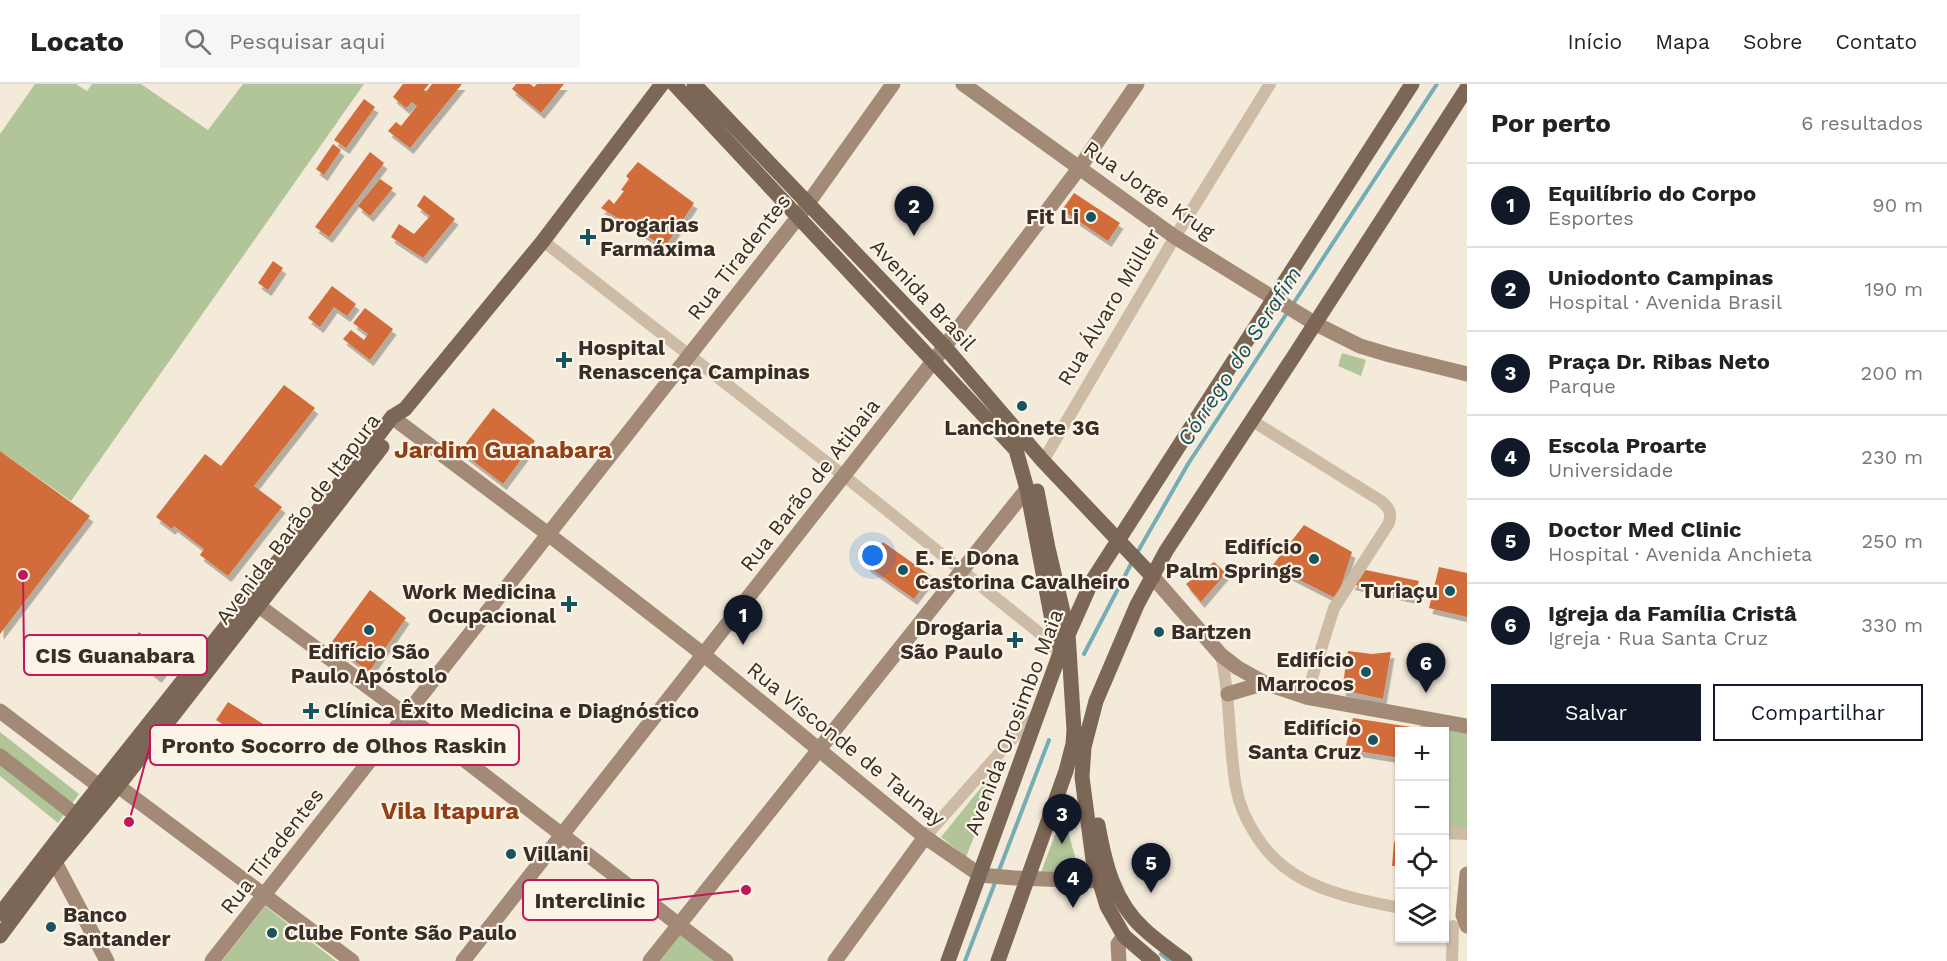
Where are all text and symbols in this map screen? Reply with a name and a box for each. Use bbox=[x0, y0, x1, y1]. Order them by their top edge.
search box bbox=[160, 14, 580, 68]
text: Locato bbox=[30, 25, 124, 58]
icon: search bbox=[181, 25, 214, 58]
text: Pesquisar aqui bbox=[229, 29, 385, 54]
text: Início bbox=[1567, 29, 1622, 54]
text: Mapa bbox=[1655, 29, 1710, 54]
text: Sobre bbox=[1743, 29, 1802, 54]
text: Contato bbox=[1835, 29, 1917, 54]
text: Por perto bbox=[1491, 108, 1611, 138]
text: 6 resultados bbox=[1801, 111, 1923, 135]
street label: Rua Jorge Krug bbox=[1079, 135, 1220, 244]
text: Equilíbrio do Corpo bbox=[1548, 181, 1756, 206]
pin: 2 bbox=[894, 186, 934, 236]
street label: Rua Tiradentes bbox=[682, 189, 796, 325]
text: 1 bbox=[1506, 193, 1515, 217]
text: 90 m bbox=[1872, 193, 1923, 217]
place label: Fit Li bbox=[1026, 204, 1079, 229]
text: Esportes bbox=[1548, 206, 1634, 230]
marker: Fit Li bbox=[1084, 210, 1098, 224]
place label: Drogarias Farmáxima bbox=[600, 212, 716, 261]
street label: Rua Álvaro Müller bbox=[1052, 223, 1166, 390]
marker: Drogarias Farmáxima bbox=[581, 230, 595, 244]
street label: Avenida Brasil bbox=[865, 234, 982, 356]
water label: Córrego do Serafim bbox=[1172, 262, 1307, 450]
text: Uniodonto Campinas bbox=[1548, 265, 1773, 290]
text: 2 bbox=[1505, 277, 1516, 301]
text: 190 m bbox=[1865, 277, 1923, 301]
text: Hospital · Avenida Brasil bbox=[1548, 290, 1782, 314]
place label: Hospital Renascença Campinas bbox=[578, 335, 810, 384]
text: Praça Dr. Ribas Neto bbox=[1548, 349, 1770, 374]
marker: Hospital Renascença Campinas bbox=[555, 351, 573, 369]
text: 3 bbox=[1505, 361, 1516, 385]
text: 200 m bbox=[1861, 361, 1923, 385]
text: Parque bbox=[1548, 374, 1616, 398]
street label: Rua Barão de Atibaia bbox=[734, 393, 885, 576]
marker: Lanchonete 3G bbox=[1015, 399, 1029, 413]
street label: Avenida Barão de Itapura bbox=[210, 408, 385, 629]
place label: Lanchonete 3G bbox=[944, 415, 1100, 440]
text: Escola Proarte bbox=[1548, 433, 1707, 458]
district label: Jardim Guanabara bbox=[394, 436, 612, 464]
text: 4 bbox=[1504, 445, 1517, 469]
text: 230 m bbox=[1861, 445, 1923, 469]
text: Universidade bbox=[1548, 458, 1673, 482]
text: Doctor Med Clinic bbox=[1548, 517, 1742, 542]
text: 5 bbox=[1505, 529, 1516, 553]
text: 250 m bbox=[1861, 529, 1923, 553]
place label: Edifício Palm Springs bbox=[1165, 534, 1302, 583]
your location bbox=[858, 541, 887, 570]
text: Hospital · Avenida Anchieta bbox=[1548, 542, 1812, 566]
place label: E. E. Dona Castorina Cavalheiro bbox=[915, 545, 1130, 594]
marker: Edifício Palm Springs bbox=[1307, 552, 1321, 566]
marker: E. E. Dona Castorina Cavalheiro bbox=[896, 563, 910, 577]
place label: Turiaçu bbox=[1360, 578, 1438, 603]
place label: Work Medicina Ocupacional bbox=[402, 579, 557, 628]
marker: Turiaçu bbox=[1443, 584, 1457, 598]
marker: Work Medicina Ocupacional bbox=[560, 595, 578, 613]
pin: 1 bbox=[724, 596, 762, 645]
text: Igreja da Família Cristâ bbox=[1548, 601, 1797, 626]
street label: Avenida Orosimbo Maia bbox=[959, 605, 1068, 838]
text: 6 bbox=[1504, 613, 1517, 637]
text: 330 m bbox=[1861, 613, 1923, 637]
place label: Drogaria São Paulo bbox=[900, 615, 1004, 664]
place label: Bartzen bbox=[1171, 619, 1251, 644]
marker: Edifício São Paulo Apóstolo bbox=[362, 623, 376, 637]
marker: Bartzen bbox=[1152, 625, 1166, 639]
text: Igreja · Rua Santa Cruz bbox=[1548, 626, 1768, 650]
marker: Drogaria São Paulo bbox=[1008, 633, 1022, 647]
callout: CIS Guanabara bbox=[24, 635, 207, 675]
place label: Edifício São Paulo Apóstolo bbox=[291, 639, 447, 688]
text: CIS Guanabara bbox=[35, 643, 195, 668]
pin: 6 bbox=[1406, 644, 1446, 693]
place label: Edifício Marrocos bbox=[1257, 647, 1354, 696]
street label: Rua Visconde de Taunay bbox=[742, 656, 950, 831]
marker: Edifício Marrocos bbox=[1359, 665, 1373, 679]
button: Salvar bbox=[1491, 684, 1701, 741]
button: Compartilhar bbox=[1713, 684, 1923, 741]
place label: Clínica Êxito Medicina e Diagnóstico bbox=[324, 698, 699, 723]
marker: Clínica Êxito Medicina e Diagnóstico bbox=[302, 702, 320, 720]
place label: Edifício Santa Cruz bbox=[1248, 715, 1361, 764]
callout: Pronto Socorro de Olhos Raskin bbox=[150, 725, 519, 765]
map controls bbox=[1395, 727, 1449, 943]
button: + bbox=[1395, 727, 1449, 781]
text: Pronto Socorro de Olhos Raskin bbox=[161, 733, 507, 758]
marker: Edifício Santa Cruz bbox=[1366, 733, 1380, 747]
button: − bbox=[1395, 781, 1449, 835]
street label: Rua Tiradentes bbox=[215, 783, 329, 919]
pin: 3 bbox=[1042, 794, 1082, 844]
district label: Vila Itapura bbox=[381, 797, 519, 825]
button: locate bbox=[1395, 835, 1449, 889]
place label: Villani bbox=[523, 841, 589, 866]
pin: 5 bbox=[1132, 844, 1170, 893]
marker: Villani bbox=[504, 847, 518, 861]
pin: 4 bbox=[1054, 858, 1092, 908]
callout: Interclinic bbox=[523, 880, 658, 920]
text: Interclinic bbox=[535, 888, 645, 913]
button: layers bbox=[1395, 889, 1449, 943]
place label: Banco Santander bbox=[63, 902, 170, 951]
marker: Banco Santander bbox=[44, 920, 58, 934]
place label: Clube Fonte São Paulo bbox=[284, 920, 517, 945]
marker: Clube Fonte São Paulo bbox=[265, 926, 279, 940]

